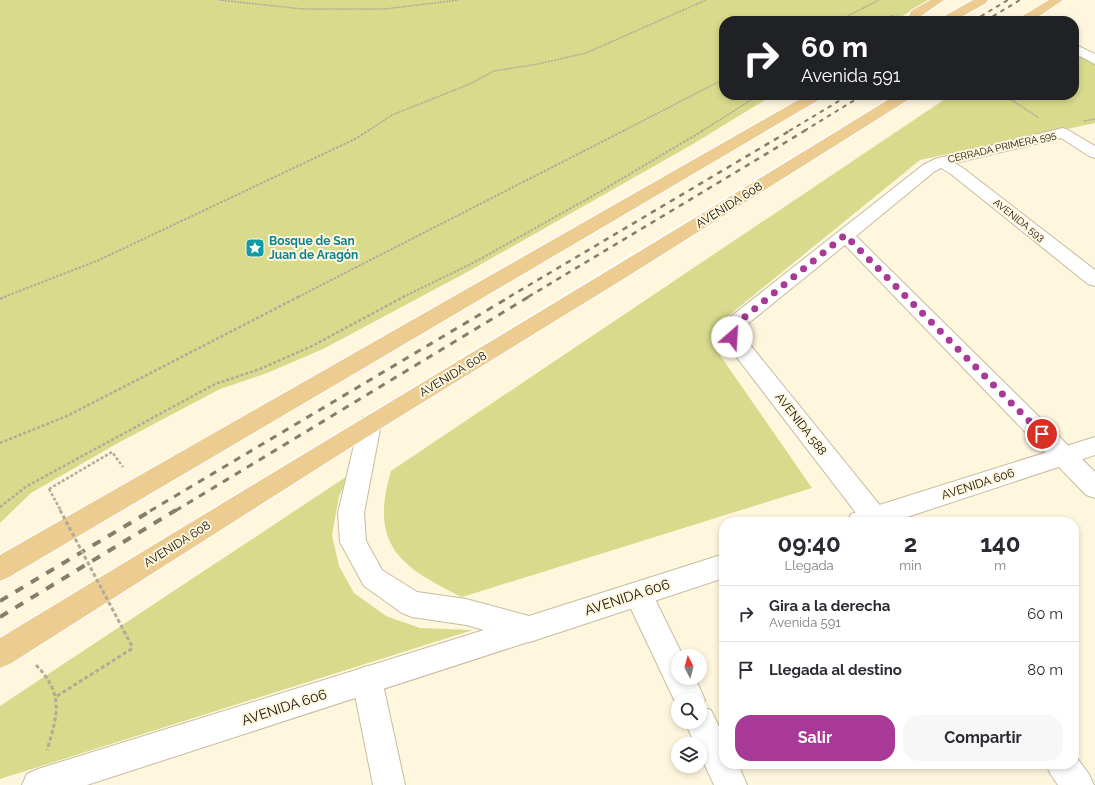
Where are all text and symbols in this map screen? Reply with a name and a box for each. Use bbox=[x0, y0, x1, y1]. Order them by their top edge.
text: 60 m bbox=[801, 31, 868, 64]
icon: right bbox=[735, 32, 787, 84]
text: Avenida 591 bbox=[801, 65, 901, 86]
street label: CERRADA PRIMERA 595 bbox=[947, 129, 1058, 165]
street label: AVENIDA 608 bbox=[693, 179, 765, 231]
street label: AVENIDA 593 bbox=[991, 197, 1047, 243]
place label: Bosque de San Juan de Aragón bbox=[269, 234, 358, 262]
place icon: Bosque de San Juan de Aragón bbox=[244, 237, 266, 259]
position arrow bbox=[711, 316, 753, 358]
street label: AVENIDA 608 bbox=[417, 348, 489, 400]
street label: AVENIDA 588 bbox=[772, 390, 830, 458]
pin bbox=[1025, 417, 1059, 451]
icon: arrive bbox=[1031, 423, 1053, 445]
street label: AVENIDA 606 bbox=[940, 466, 1016, 502]
street label: AVENIDA 608 bbox=[141, 518, 213, 570]
text: 09:40 bbox=[778, 529, 841, 558]
text: 2 bbox=[904, 529, 917, 558]
text: 140 bbox=[980, 529, 1020, 558]
text: Llegada bbox=[785, 558, 834, 573]
text: min bbox=[899, 558, 922, 573]
text: m bbox=[994, 558, 1006, 573]
street label: AVENIDA 606 bbox=[582, 576, 672, 618]
text: Gira a la derecha bbox=[769, 597, 890, 615]
icon: right bbox=[735, 603, 757, 625]
text: 60 m bbox=[1027, 605, 1063, 623]
text: Avenida 591 bbox=[769, 615, 841, 630]
north arrow bbox=[671, 649, 707, 685]
map controls bbox=[671, 649, 707, 773]
icon: arrive bbox=[735, 659, 757, 681]
text: Llegada al destino bbox=[769, 661, 902, 679]
text: 80 m bbox=[1027, 661, 1063, 679]
street label: AVENIDA 606 bbox=[239, 686, 329, 728]
button: search bbox=[671, 693, 707, 729]
button: Salir bbox=[735, 715, 895, 761]
button: Compartir bbox=[903, 715, 1063, 761]
button: layers bbox=[671, 737, 707, 773]

